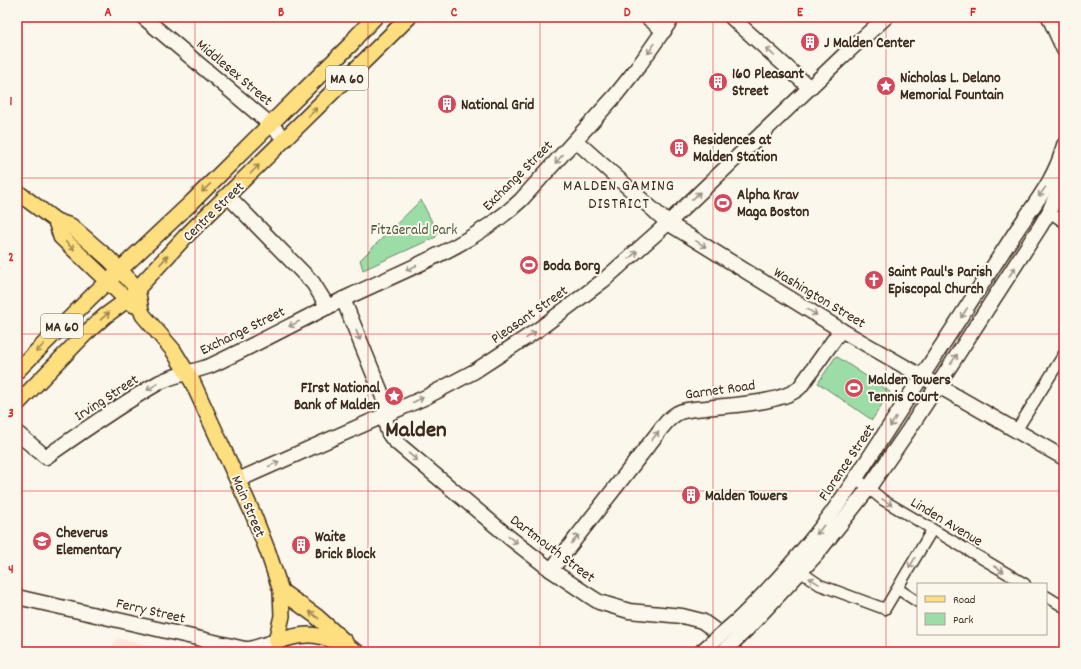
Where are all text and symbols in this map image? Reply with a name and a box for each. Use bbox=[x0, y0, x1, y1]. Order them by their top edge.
text: A bbox=[104, 4, 112, 23]
text: B bbox=[278, 4, 284, 23]
text: C bbox=[451, 4, 458, 23]
text: D bbox=[624, 4, 631, 23]
text: E bbox=[797, 4, 804, 23]
text: F bbox=[970, 4, 976, 23]
building icon: J Malden Center bbox=[799, 31, 821, 53]
place label: J Malden Center bbox=[824, 33, 915, 55]
street label: Middlesex Street bbox=[191, 35, 277, 113]
one-way arrow bbox=[647, 43, 655, 54]
one-way arrow bbox=[765, 48, 776, 57]
place label: 160 Pleasant Street bbox=[732, 64, 805, 103]
road number: MA 60 bbox=[326, 66, 368, 90]
place label: Nicholas L. Delano Memorial Fountain bbox=[900, 68, 1004, 107]
building icon: 160 Pleasant Street bbox=[707, 71, 729, 93]
place icon: Nicholas L. Delano Memorial Fountain bbox=[875, 75, 897, 97]
text: 1 bbox=[10, 93, 13, 112]
building icon: National Grid bbox=[436, 93, 458, 115]
place label: National Grid bbox=[461, 95, 534, 117]
one-way arrow bbox=[308, 107, 318, 117]
place label: Residences at Malden Station bbox=[693, 130, 778, 169]
street label: Exchange Street bbox=[478, 136, 559, 217]
building icon: Residences at Malden Station bbox=[668, 137, 690, 159]
one-way arrow bbox=[554, 154, 563, 165]
one-way arrow bbox=[250, 164, 260, 174]
district label: MALDEN GAMING DISTRICT bbox=[563, 175, 675, 216]
street label: Centre Street bbox=[179, 177, 251, 248]
one-way arrow bbox=[201, 183, 211, 193]
place label: Alpha Krav Maga Boston bbox=[737, 185, 809, 224]
one-way arrow bbox=[1038, 187, 1046, 198]
one-way arrow bbox=[691, 192, 701, 201]
sports icon: Alpha Krav Maga Boston bbox=[712, 192, 734, 214]
park label: FitzGerald Park bbox=[370, 220, 458, 242]
one-way arrow bbox=[695, 240, 707, 248]
one-way arrow bbox=[65, 241, 75, 251]
text: 2 bbox=[8, 249, 14, 268]
one-way arrow bbox=[627, 250, 638, 259]
sports icon: Boda Borg bbox=[518, 254, 540, 276]
one-way arrow bbox=[159, 255, 169, 265]
place label: Boda Borg bbox=[543, 256, 601, 278]
street label: Washington Street bbox=[769, 262, 870, 335]
place label: Saint Paul's Parish Episcopal Church bbox=[888, 262, 992, 301]
one-way arrow bbox=[405, 265, 417, 272]
one-way arrow bbox=[1008, 266, 1016, 278]
church icon: Saint Paul's Parish Episcopal Church bbox=[863, 269, 885, 291]
street label: Pleasant Street bbox=[487, 281, 574, 350]
street label: Exchange Street bbox=[197, 301, 290, 362]
one-way arrow bbox=[959, 307, 967, 319]
one-way arrow bbox=[806, 308, 817, 316]
one-way arrow bbox=[100, 312, 111, 321]
road number: MA 60 bbox=[41, 314, 83, 338]
one-way arrow bbox=[288, 321, 300, 328]
one-way arrow bbox=[354, 329, 362, 341]
one-way arrow bbox=[525, 331, 536, 339]
one-way arrow bbox=[35, 343, 45, 353]
one-way arrow bbox=[951, 353, 959, 365]
street label: Irving Street bbox=[71, 369, 144, 428]
place label: Malden Towers Tennis Court bbox=[868, 370, 951, 409]
street label: Garnet Road bbox=[684, 375, 757, 407]
sports icon: Malden Towers Tennis Court bbox=[843, 377, 865, 399]
place label: FIrst National Bank of Malden bbox=[294, 378, 380, 417]
one-way arrow bbox=[146, 384, 158, 392]
place icon: FIrst National Bank of Malden bbox=[383, 385, 405, 407]
one-way arrow bbox=[412, 396, 424, 403]
text: 3 bbox=[8, 405, 14, 424]
district label: Malden bbox=[385, 415, 447, 448]
one-way arrow bbox=[889, 416, 897, 427]
street label: Florence Street bbox=[814, 420, 882, 506]
one-way arrow bbox=[651, 431, 659, 442]
one-way arrow bbox=[408, 452, 419, 461]
one-way arrow bbox=[267, 460, 279, 467]
street label: Main Street bbox=[224, 472, 270, 542]
building icon: Malden Towers bbox=[680, 484, 702, 506]
place label: Malden Towers bbox=[705, 486, 788, 508]
street label: Linden Avenue bbox=[906, 492, 987, 553]
one-way arrow bbox=[881, 499, 893, 507]
street label: Dartmouth Street bbox=[505, 510, 599, 589]
place label: Cheverus Elementary bbox=[56, 523, 122, 562]
one-way arrow bbox=[815, 524, 824, 535]
place label: Waite Brick Block bbox=[315, 527, 376, 566]
school or university icon: Cheverus Elementary bbox=[31, 530, 53, 552]
building icon: Waite Brick Block bbox=[290, 534, 312, 556]
one-way arrow bbox=[571, 534, 579, 545]
one-way arrow bbox=[508, 536, 519, 545]
one-way arrow bbox=[908, 557, 916, 569]
text: 4 bbox=[8, 561, 14, 580]
one-way arrow bbox=[993, 565, 1005, 573]
one-way arrow bbox=[809, 577, 820, 585]
legend bbox=[917, 583, 1047, 635]
text: Road bbox=[953, 592, 975, 609]
street label: Ferry Street bbox=[114, 593, 188, 631]
one-way arrow bbox=[309, 611, 320, 620]
text: Park bbox=[953, 612, 974, 629]

